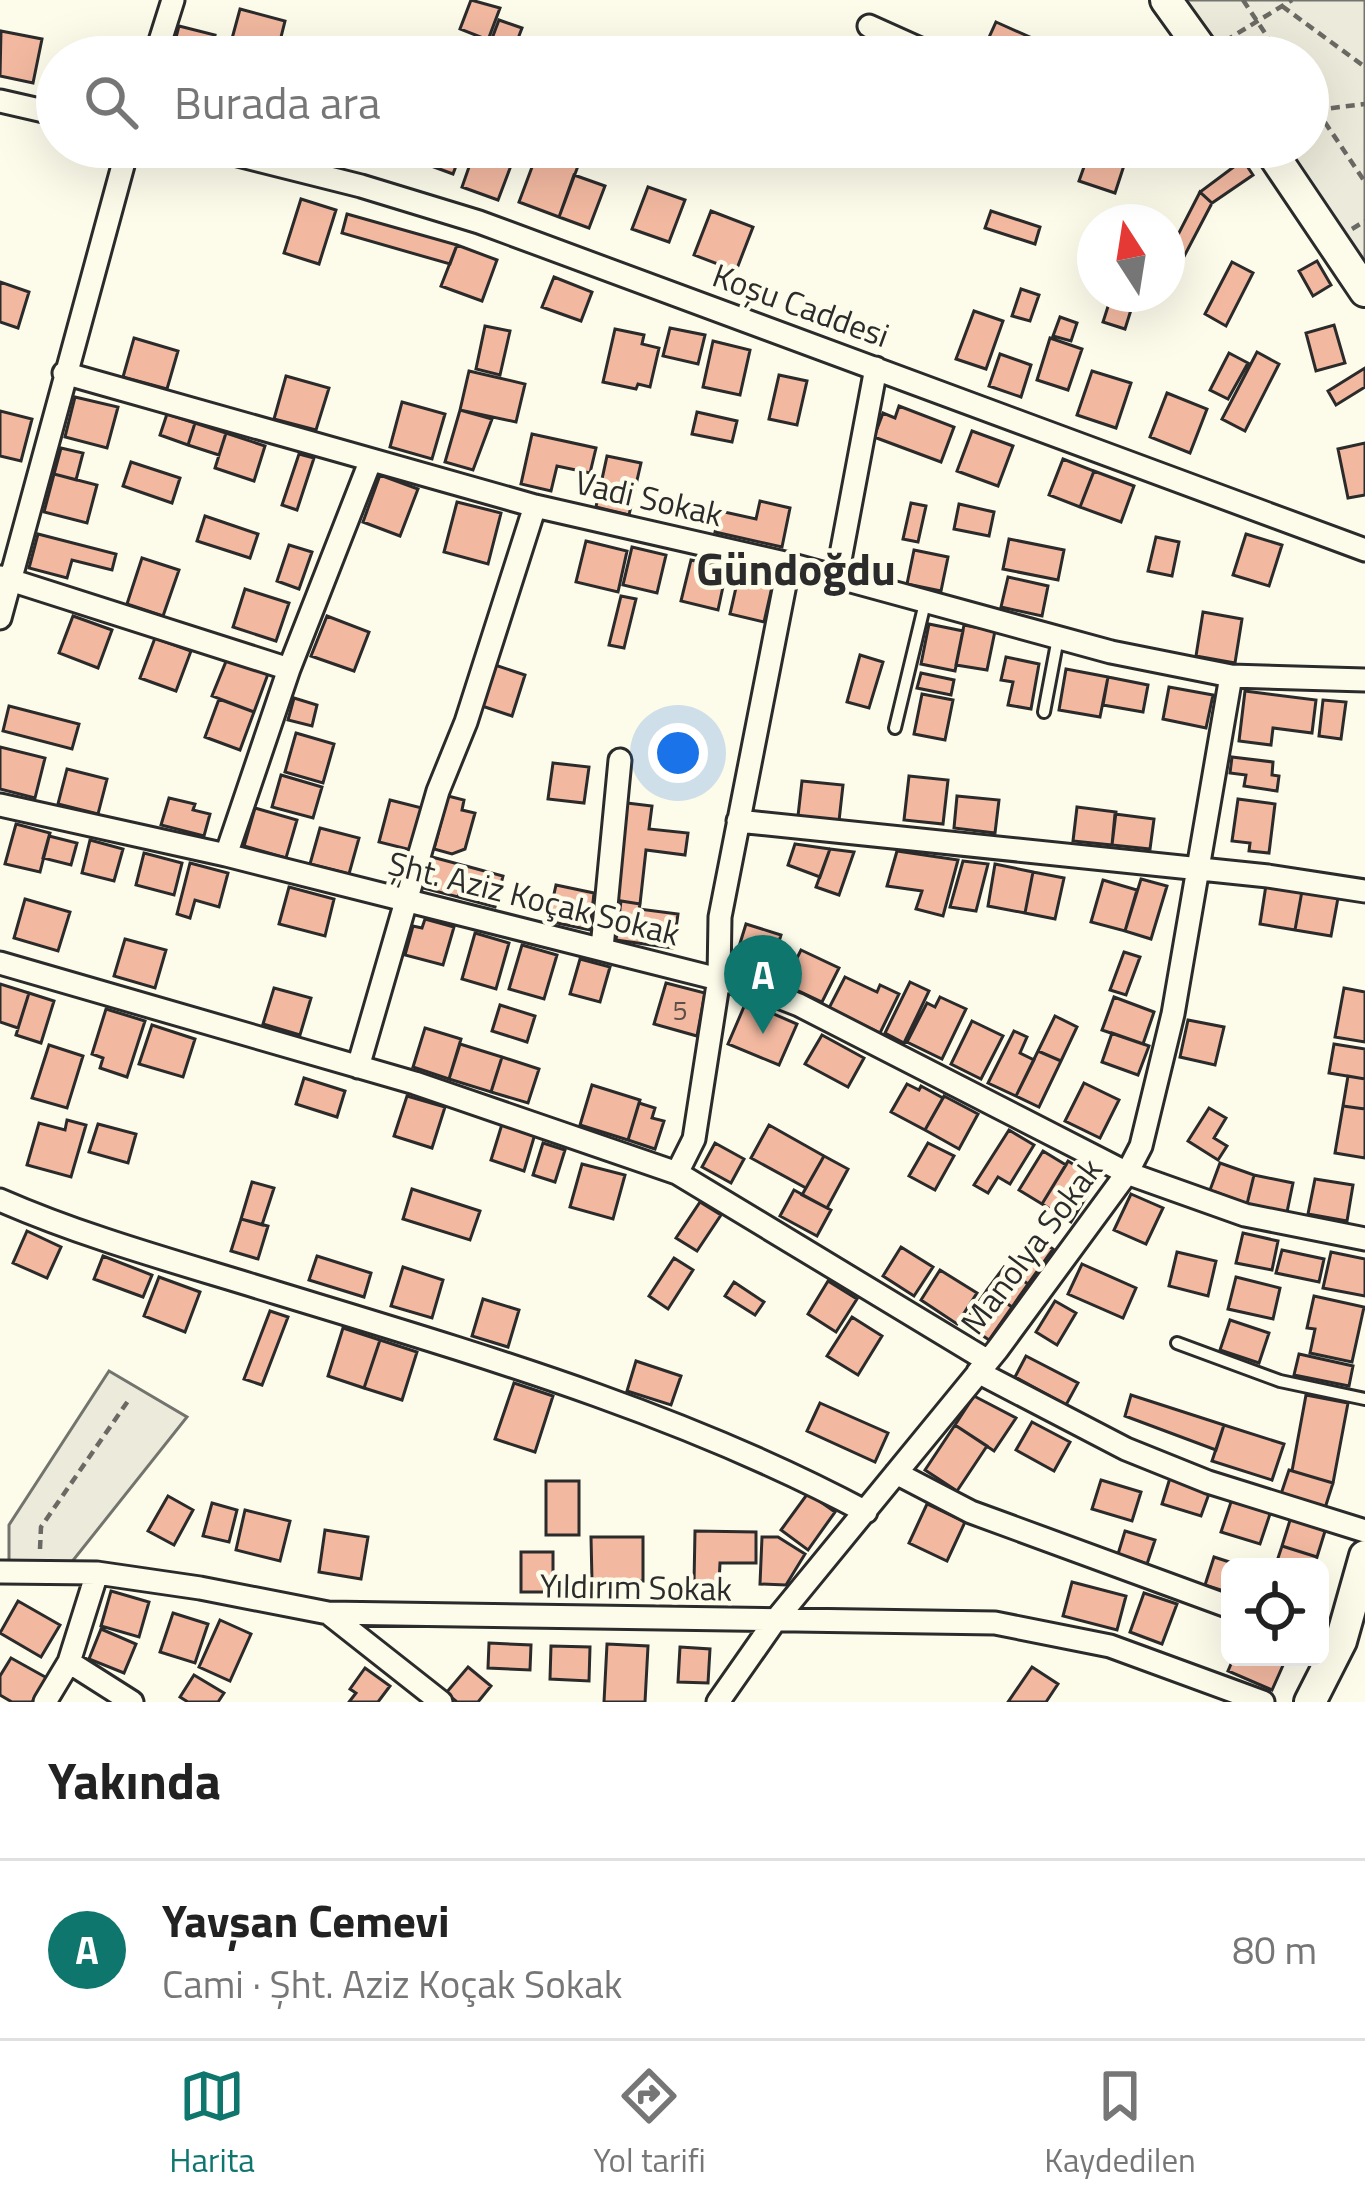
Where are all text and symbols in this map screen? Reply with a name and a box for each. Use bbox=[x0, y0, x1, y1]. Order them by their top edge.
search box bbox=[36, 36, 1329, 168]
text: Burada ara bbox=[174, 68, 381, 136]
icon: search bbox=[78, 69, 144, 135]
north arrow bbox=[1077, 204, 1185, 312]
street label: Koşu Caddesi bbox=[706, 250, 896, 360]
street label: Vadi Sokak bbox=[570, 457, 728, 539]
district label: Gündoğdu bbox=[696, 534, 896, 602]
your location bbox=[648, 723, 708, 783]
street label: Şht. Aziz Koçak Sokak bbox=[383, 838, 685, 958]
pin: A bbox=[724, 935, 802, 1034]
house number: 5 bbox=[672, 989, 688, 1030]
street label: Manolya Sokak bbox=[948, 1147, 1114, 1345]
map controls bbox=[1221, 1558, 1329, 1666]
button: locate bbox=[1221, 1558, 1329, 1666]
street label: Yıldırım Sokak bbox=[540, 1560, 733, 1614]
text: Yakında bbox=[48, 1741, 221, 1819]
text: Yavşan Cemevi bbox=[162, 1886, 450, 1954]
text: A bbox=[75, 1920, 99, 1979]
text: 80 m bbox=[1232, 1920, 1317, 1979]
text: Cami · Şht. Aziz Koçak Sokak bbox=[162, 1954, 623, 2013]
tab: Harita bbox=[169, 2063, 255, 2185]
tab: Yol tarifi bbox=[593, 2063, 706, 2185]
tab: Kaydedilen bbox=[1044, 2063, 1196, 2185]

